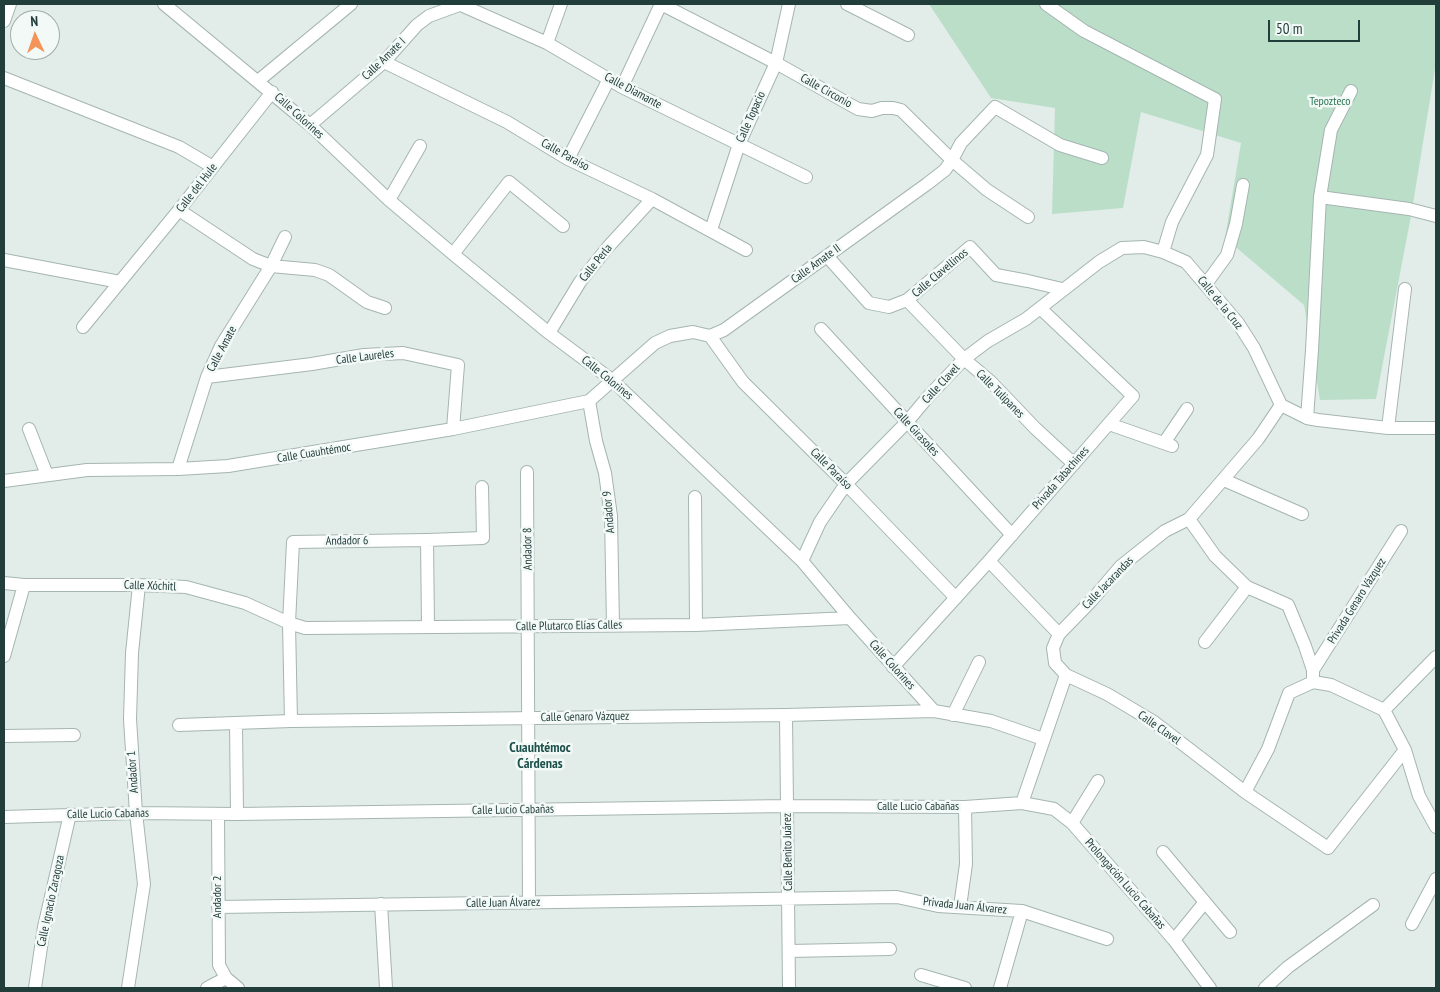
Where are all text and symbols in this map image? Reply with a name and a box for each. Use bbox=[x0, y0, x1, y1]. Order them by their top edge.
north arrow bbox=[10, 10, 60, 60]
scale bar bbox=[1270, 10, 1362, 42]
text: N bbox=[30, 12, 39, 30]
text: 50 m bbox=[1276, 19, 1302, 38]
street label: Calle Amate I bbox=[359, 35, 409, 83]
street label: Calle Diamante bbox=[602, 70, 664, 112]
street label: Calle Circonio bbox=[798, 71, 854, 111]
street label: Calle Topacio bbox=[733, 89, 769, 145]
street label: Calle Colorines bbox=[271, 90, 327, 142]
park label: Tepozteco bbox=[1310, 95, 1350, 109]
street label: Calle Paraíso bbox=[538, 136, 592, 174]
street label: Calle del Hule bbox=[173, 161, 221, 215]
street label: Calle Perla bbox=[577, 241, 615, 285]
street label: Calle Amate II bbox=[788, 241, 844, 287]
street label: Calle Clavellinos bbox=[909, 245, 971, 301]
street label: Calle de la Cruz bbox=[1194, 274, 1246, 332]
street label: Calle Amate bbox=[204, 324, 240, 374]
street label: Calle Laureles bbox=[335, 346, 395, 368]
street label: Calle Colorines bbox=[578, 353, 636, 403]
street label: Calle Clavel bbox=[919, 361, 963, 407]
street label: Calle Tulipanes bbox=[973, 367, 1027, 421]
street label: Calle Girasoles bbox=[890, 405, 942, 459]
street label: Calle Cuauhtémoc bbox=[276, 440, 352, 466]
street label: Privada Tabachines bbox=[1030, 444, 1092, 512]
street label: Calle Paraíso bbox=[807, 445, 855, 493]
street label: Andador 9 bbox=[600, 490, 618, 534]
street label: Andador 8 bbox=[520, 528, 536, 570]
street label: Andador 6 bbox=[326, 533, 368, 549]
street label: Calle Jacarandas bbox=[1079, 554, 1137, 612]
street label: Privada Genaro Vázquez bbox=[1325, 555, 1389, 647]
street label: Calle Xóchitl bbox=[124, 578, 176, 594]
street label: Calle Plutarco Elías Calles bbox=[516, 618, 622, 634]
street label: Calle Colorines bbox=[866, 637, 918, 693]
street label: Calle Clavel bbox=[1135, 708, 1183, 748]
street label: Calle Genaro Vázquez bbox=[540, 709, 630, 725]
district label: Cuauhtémoc Cárdenas bbox=[509, 740, 571, 772]
street label: Andador 1 bbox=[124, 750, 142, 794]
street label: Calle Lucio Cabañas bbox=[877, 800, 959, 814]
street label: Calle Lucio Cabañas bbox=[472, 802, 554, 818]
street label: Calle Lucio Cabañas bbox=[67, 806, 149, 822]
street label: Calle Benito Juárez bbox=[780, 813, 796, 891]
street label: Prolongación Lucio Cabañas bbox=[1082, 836, 1168, 932]
street label: Calle Ignacio Zaragoza bbox=[34, 854, 68, 948]
street label: Andador 2 bbox=[211, 876, 225, 918]
street label: Privada Juan Álvarez bbox=[922, 894, 1008, 918]
street label: Calle Juan Álvarez bbox=[466, 895, 540, 911]

